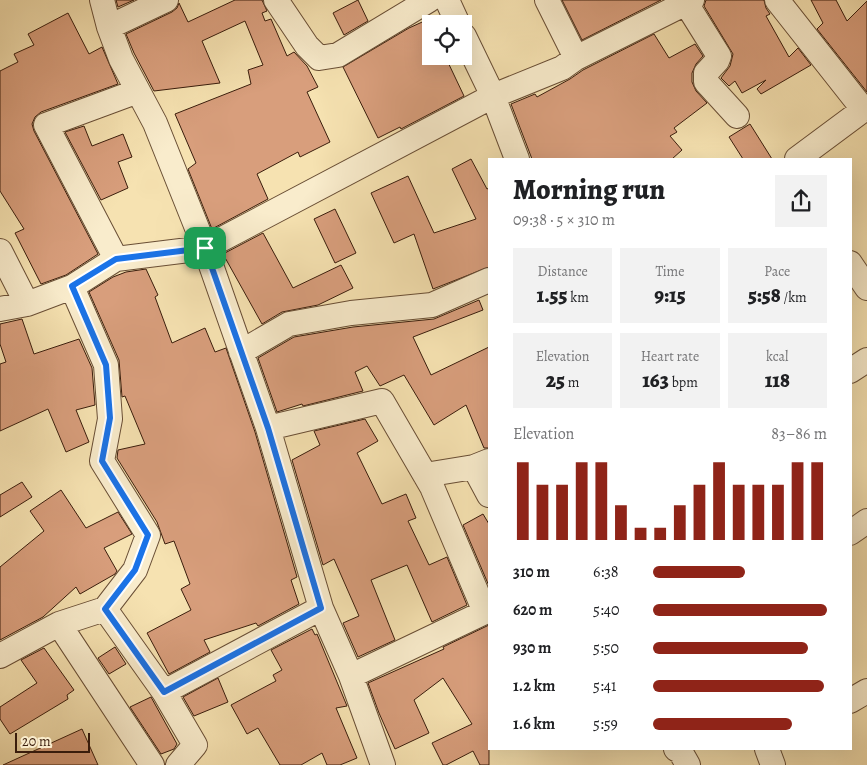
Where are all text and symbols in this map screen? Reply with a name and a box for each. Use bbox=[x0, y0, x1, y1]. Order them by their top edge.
map controls bbox=[422, 15, 472, 65]
button: locate bbox=[422, 15, 472, 65]
text: Morning run bbox=[513, 171, 665, 209]
button: share bbox=[775, 175, 827, 227]
text: 09:38 · 5 × 310 m bbox=[513, 209, 615, 231]
pin bbox=[184, 227, 226, 269]
icon: arrive bbox=[191, 234, 219, 262]
text: Distance bbox=[538, 262, 588, 281]
text: Time bbox=[655, 262, 685, 281]
text: Pace bbox=[764, 262, 790, 281]
text: 1.55 bbox=[536, 281, 567, 309]
text: 9:15 bbox=[654, 281, 686, 309]
text: 5:58 bbox=[748, 281, 781, 309]
text: km bbox=[567, 288, 589, 307]
text: /km bbox=[781, 288, 807, 307]
text: Elevation bbox=[536, 347, 590, 366]
text: Heart rate bbox=[641, 347, 699, 366]
text: kcal bbox=[766, 347, 789, 366]
text: 25 bbox=[546, 366, 565, 394]
text: 163 bbox=[642, 366, 669, 394]
text: 118 bbox=[765, 366, 790, 394]
text: m bbox=[565, 373, 579, 392]
text: bpm bbox=[669, 373, 698, 392]
text: Elevation bbox=[513, 423, 574, 445]
text: 83–86 m bbox=[771, 423, 827, 445]
text: 310 m bbox=[513, 561, 550, 583]
text: 6:38 bbox=[593, 561, 619, 583]
text: 620 m bbox=[513, 599, 552, 621]
text: 5:40 bbox=[593, 599, 619, 621]
text: 930 m bbox=[513, 637, 552, 659]
text: 5:50 bbox=[593, 637, 619, 659]
text: 1.2 km bbox=[513, 675, 555, 697]
text: 5:41 bbox=[593, 675, 616, 697]
text: 1.6 km bbox=[513, 713, 555, 735]
text: 5:59 bbox=[593, 713, 618, 735]
scale bar bbox=[15, 730, 90, 753]
text: 20 m bbox=[22, 732, 51, 751]

